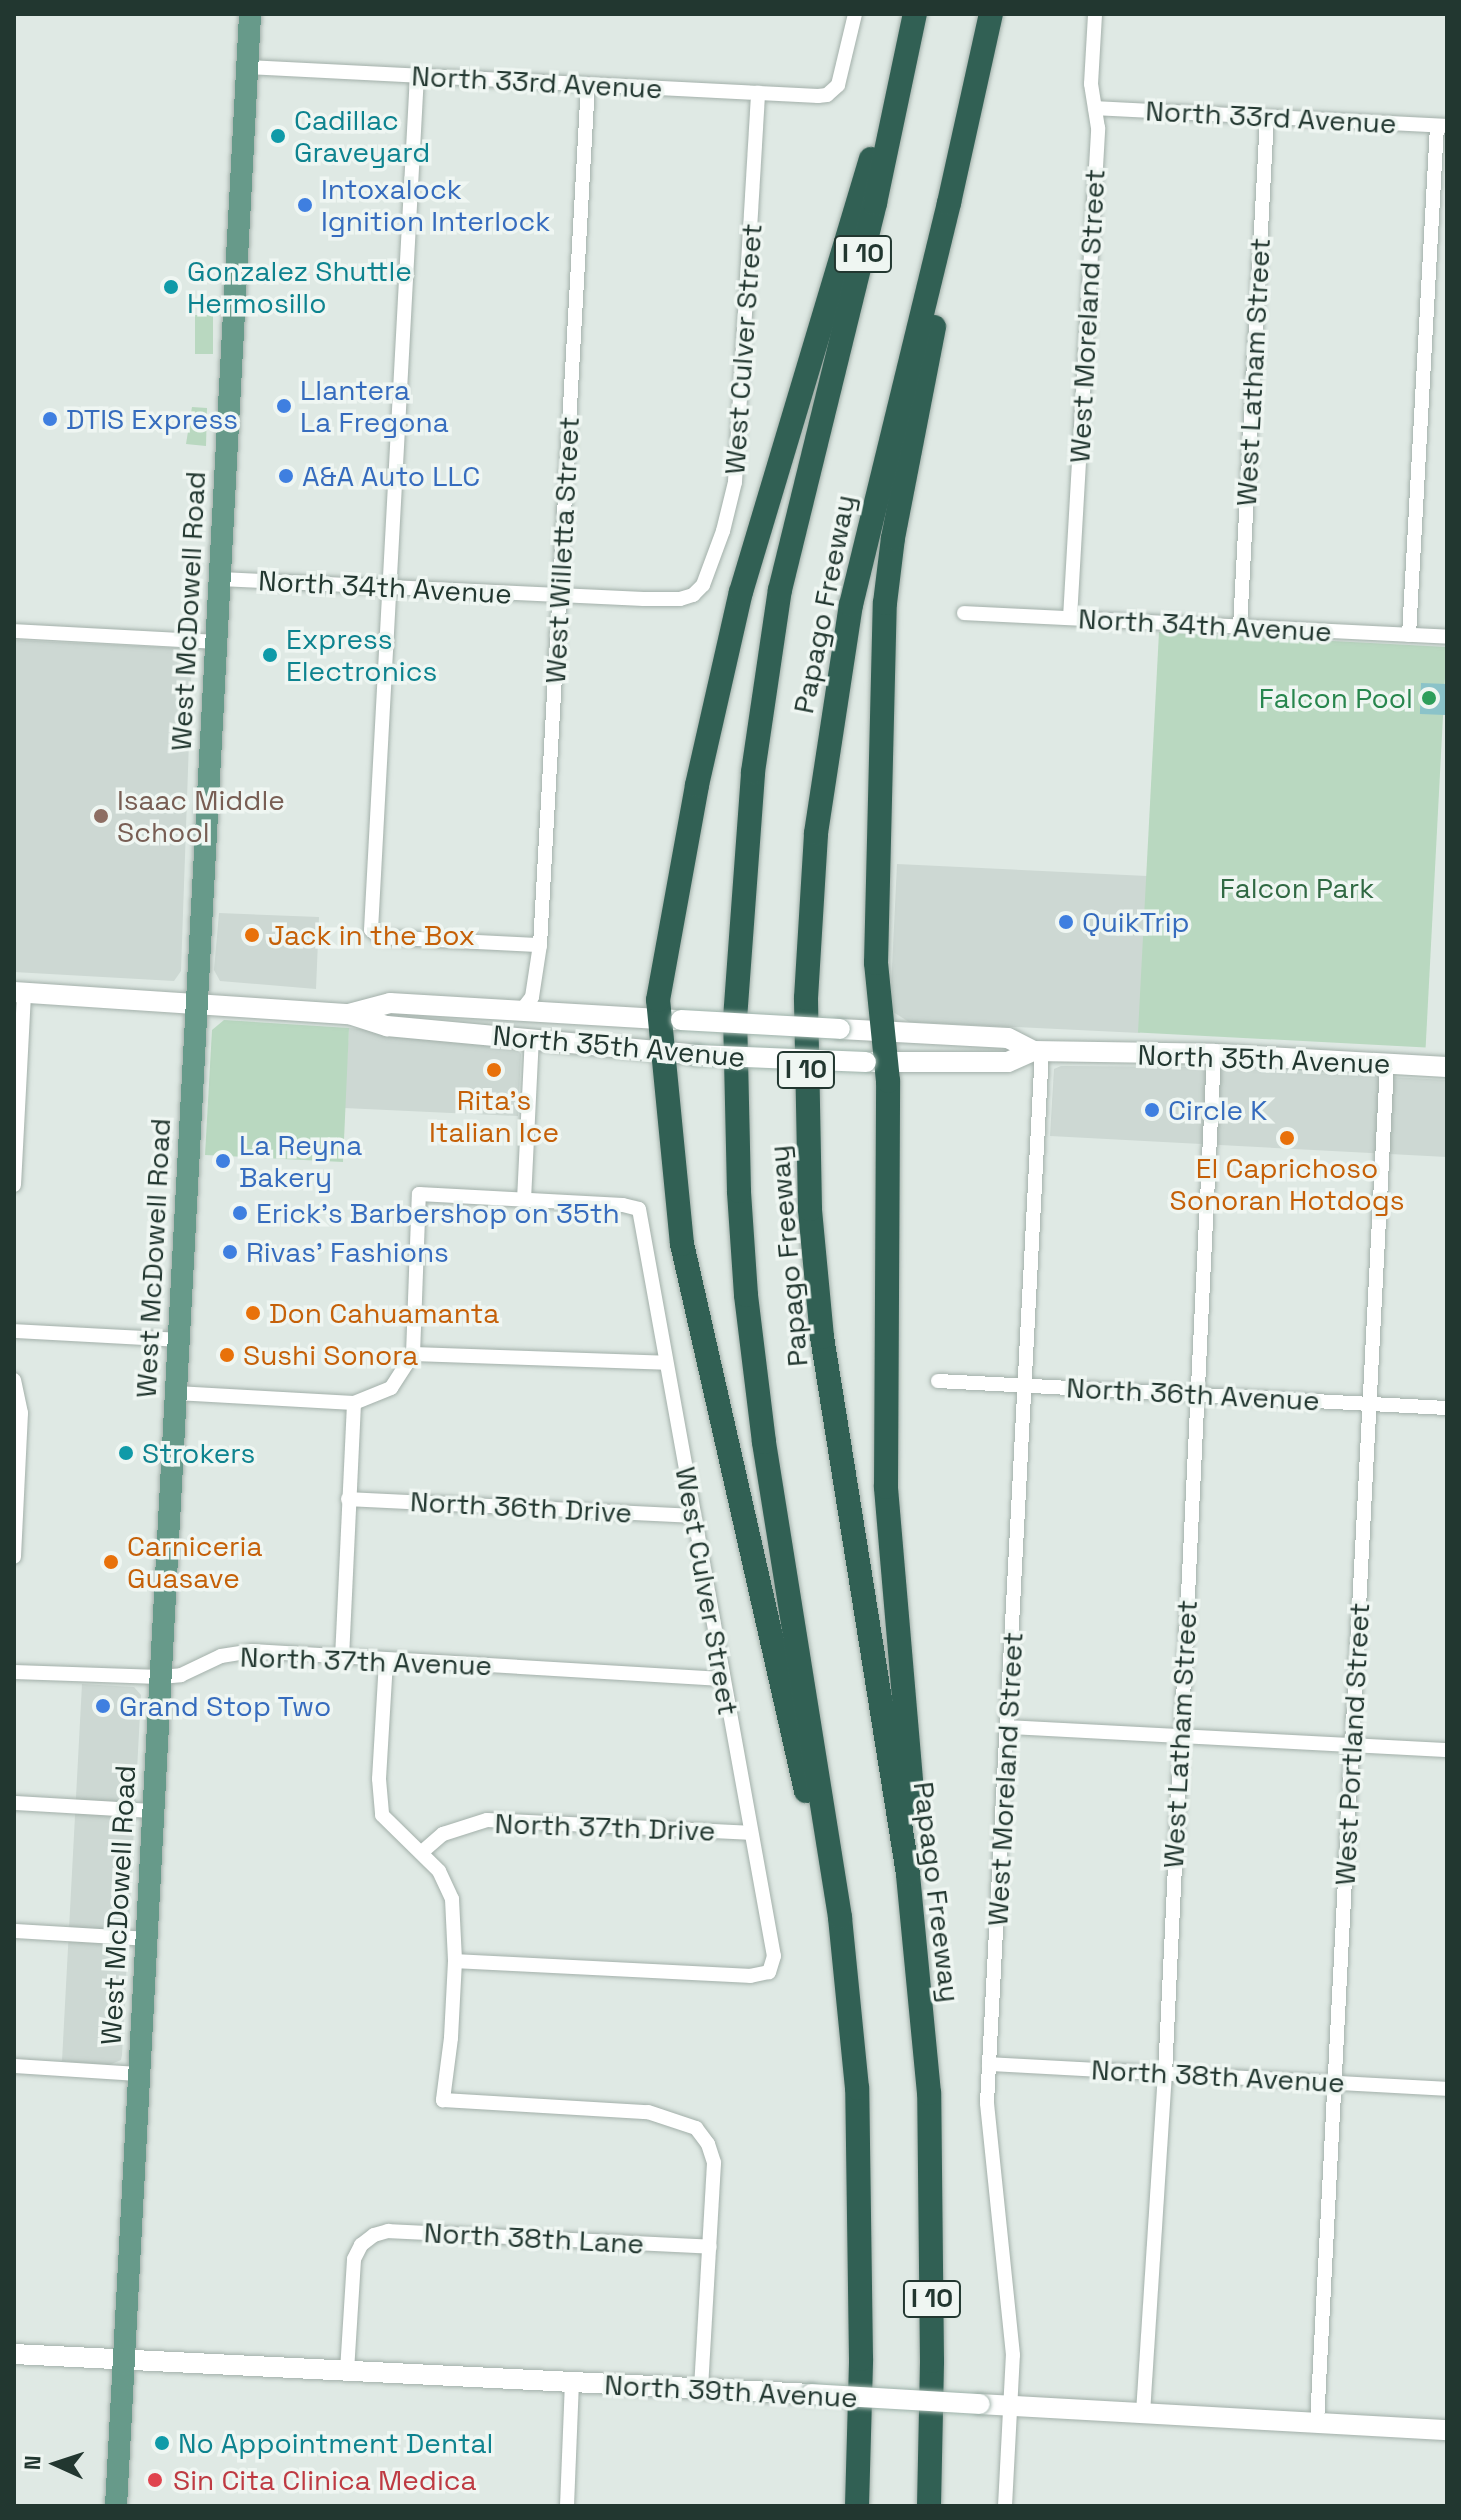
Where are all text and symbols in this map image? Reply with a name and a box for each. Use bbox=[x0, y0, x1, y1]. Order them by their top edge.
street label: North 33rd Avenue bbox=[410, 59, 664, 105]
street label: North 33rd Avenue bbox=[1144, 94, 1398, 140]
place label: Cadillac Graveyard bbox=[294, 103, 430, 169]
marker: Cadillac Graveyard bbox=[269, 127, 287, 145]
street label: West Moreland Street bbox=[1063, 168, 1111, 464]
place label: Intoxalock Ignition Interlock bbox=[321, 172, 550, 238]
marker: Intoxalock Ignition Interlock bbox=[296, 196, 314, 214]
street label: West Culver Street bbox=[717, 222, 769, 476]
road number: I 10 bbox=[833, 232, 893, 276]
street label: West Latham Street bbox=[1229, 237, 1277, 507]
place label: Gonzalez Shuttle Hermosillo bbox=[187, 254, 412, 320]
marker: Gonzalez Shuttle Hermosillo bbox=[162, 278, 180, 296]
place label: Llantera La Fregona bbox=[300, 373, 449, 439]
marker: Llantera La Fregona bbox=[275, 397, 293, 415]
place label: DTIS Express bbox=[66, 402, 238, 436]
marker: DTIS Express bbox=[41, 410, 59, 428]
street label: West Willetta Street bbox=[538, 415, 586, 685]
place label: A&A Auto LLC bbox=[302, 459, 481, 493]
marker: A&A Auto LLC bbox=[277, 467, 295, 485]
street label: West McDowell Road bbox=[164, 470, 212, 752]
street label: Papago Freeway bbox=[786, 492, 862, 716]
street label: North 34th Avenue bbox=[257, 564, 513, 610]
street label: North 34th Avenue bbox=[1077, 602, 1333, 648]
place label: Express Electronics bbox=[286, 622, 437, 688]
marker: Express Electronics bbox=[261, 646, 279, 664]
place label: Falcon Pool bbox=[1259, 681, 1413, 715]
marker: Falcon Pool bbox=[1420, 689, 1438, 707]
place label: Isaac Middle School bbox=[117, 783, 285, 849]
marker: Isaac Middle School bbox=[92, 807, 110, 825]
park label: Falcon Park bbox=[1220, 871, 1374, 905]
place label: QuikTrip bbox=[1082, 905, 1190, 939]
marker: QuikTrip bbox=[1057, 913, 1075, 931]
place label: Jack in the Box bbox=[268, 918, 475, 952]
marker: Jack in the Box bbox=[243, 926, 261, 944]
street label: North 35th Avenue bbox=[491, 1018, 747, 1074]
street label: North 35th Avenue bbox=[1137, 1038, 1391, 1080]
road number: I 10 bbox=[776, 1048, 836, 1092]
marker: Rita's Italian Ice bbox=[485, 1061, 503, 1079]
place label: Rita's Italian Ice bbox=[429, 1083, 559, 1149]
place label: Circle K bbox=[1168, 1093, 1267, 1127]
marker: Circle K bbox=[1143, 1101, 1161, 1119]
street label: West McDowell Road bbox=[129, 1117, 177, 1399]
place label: La Reyna Bakery bbox=[239, 1128, 362, 1194]
marker: El Caprichoso Sonoran Hotdogs bbox=[1278, 1129, 1296, 1147]
street label: Papago Freeway bbox=[762, 1144, 814, 1368]
place label: El Caprichoso Sonoran Hotdogs bbox=[1169, 1151, 1405, 1217]
marker: La Reyna Bakery bbox=[214, 1152, 232, 1170]
place label: Erick's Barbershop on 35th bbox=[256, 1196, 620, 1230]
marker: Erick's Barbershop on 35th bbox=[231, 1204, 249, 1222]
place label: Rivas’ Fashions bbox=[246, 1235, 449, 1269]
marker: Rivas’ Fashions bbox=[221, 1243, 239, 1261]
place label: Don Cahuamanta bbox=[269, 1296, 499, 1330]
marker: Don Cahuamanta bbox=[244, 1304, 262, 1322]
place label: Sushi Sonora bbox=[243, 1338, 418, 1372]
marker: Sushi Sonora bbox=[218, 1346, 236, 1364]
street label: North 36th Avenue bbox=[1065, 1371, 1321, 1417]
place label: Strokers bbox=[142, 1436, 255, 1470]
marker: Strokers bbox=[117, 1444, 135, 1462]
street label: West Culver Street bbox=[669, 1464, 745, 1718]
street label: North 36th Drive bbox=[409, 1484, 633, 1530]
place label: Carniceria Guasave bbox=[127, 1529, 262, 1595]
marker: Carniceria Guasave bbox=[102, 1553, 120, 1571]
street label: West Latham Street bbox=[1156, 1599, 1204, 1869]
street label: West Portland Street bbox=[1328, 1602, 1376, 1886]
street label: West Moreland Street bbox=[981, 1631, 1029, 1927]
street label: North 37th Avenue bbox=[239, 1640, 493, 1682]
place label: Grand Stop Two bbox=[119, 1689, 332, 1723]
marker: Grand Stop Two bbox=[94, 1697, 112, 1715]
street label: West McDowell Road bbox=[94, 1764, 142, 2046]
street label: Papago Freeway bbox=[907, 1780, 967, 2004]
street label: North 37th Drive bbox=[494, 1806, 716, 1848]
street label: North 38th Avenue bbox=[1090, 2053, 1346, 2099]
street label: North 38th Lane bbox=[423, 2215, 645, 2261]
road number: I 10 bbox=[902, 2277, 962, 2321]
street label: North 39th Avenue bbox=[603, 2368, 859, 2414]
north arrow bbox=[16, 2424, 96, 2504]
place label: No Appointment Dental bbox=[178, 2426, 494, 2460]
marker: No Appointment Dental bbox=[153, 2434, 171, 2452]
text: N bbox=[18, 2455, 46, 2471]
place label: Sin Cita Clinica Medica bbox=[173, 2463, 477, 2497]
marker: Sin Cita Clinica Medica bbox=[144, 2469, 166, 2491]

